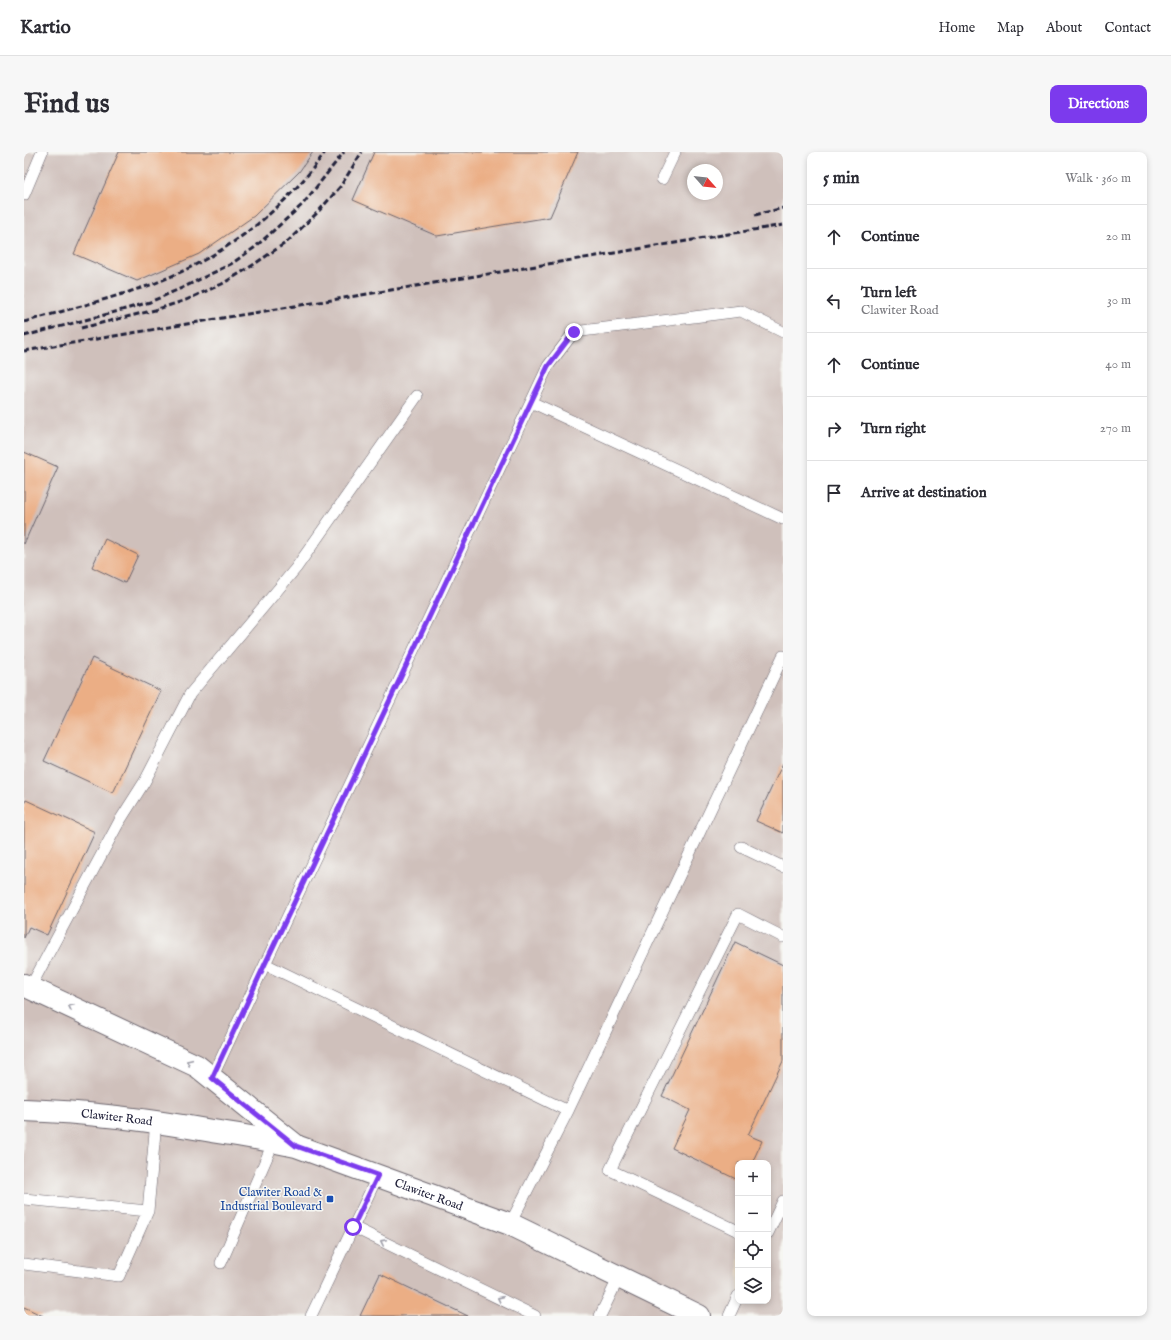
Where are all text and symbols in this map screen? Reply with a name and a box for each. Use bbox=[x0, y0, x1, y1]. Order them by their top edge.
text: Kartio bbox=[20, 16, 71, 40]
text: Home bbox=[939, 19, 975, 37]
text: Map bbox=[997, 19, 1024, 37]
text: About bbox=[1046, 19, 1082, 37]
text: Contact bbox=[1104, 19, 1151, 37]
button: Directions bbox=[1050, 85, 1147, 123]
text: Find us bbox=[24, 87, 110, 122]
north arrow bbox=[687, 164, 723, 200]
text: 5 min bbox=[823, 168, 860, 189]
text: Walk · 360 m bbox=[1065, 170, 1131, 187]
icon: ahead bbox=[823, 226, 845, 248]
text: Continue bbox=[861, 227, 919, 246]
text: 20 m bbox=[1106, 228, 1131, 245]
text: Turn left bbox=[861, 283, 917, 302]
icon: left bbox=[823, 290, 845, 312]
text: 30 m bbox=[1107, 292, 1131, 309]
text: Clawiter Road bbox=[861, 302, 939, 319]
route end bbox=[565, 323, 583, 341]
icon: ahead bbox=[823, 354, 845, 376]
text: Continue bbox=[861, 355, 919, 374]
text: 40 m bbox=[1105, 356, 1131, 373]
icon: right bbox=[823, 418, 845, 440]
text: Turn right bbox=[861, 419, 926, 438]
text: 270 m bbox=[1100, 420, 1131, 437]
icon: arrive bbox=[823, 482, 845, 504]
text: Arrive at destination bbox=[861, 483, 987, 502]
one-way arrow bbox=[67, 1004, 75, 1012]
one-way arrow bbox=[185, 1059, 193, 1067]
street label: Clawiter Road bbox=[80, 1106, 154, 1129]
map controls bbox=[735, 1160, 771, 1304]
button: + bbox=[735, 1160, 771, 1196]
street label: Clawiter Road bbox=[392, 1175, 466, 1214]
place label: Clawiter Road & Industrial Boulevard bbox=[220, 1185, 323, 1214]
marker: Clawiter Road & Industrial Boulevard bbox=[325, 1194, 335, 1204]
button: − bbox=[735, 1196, 771, 1232]
route start bbox=[344, 1218, 362, 1236]
button: locate bbox=[735, 1232, 771, 1268]
one-way arrow bbox=[380, 1239, 388, 1247]
button: layers bbox=[735, 1268, 771, 1304]
one-way arrow bbox=[497, 1296, 504, 1304]

